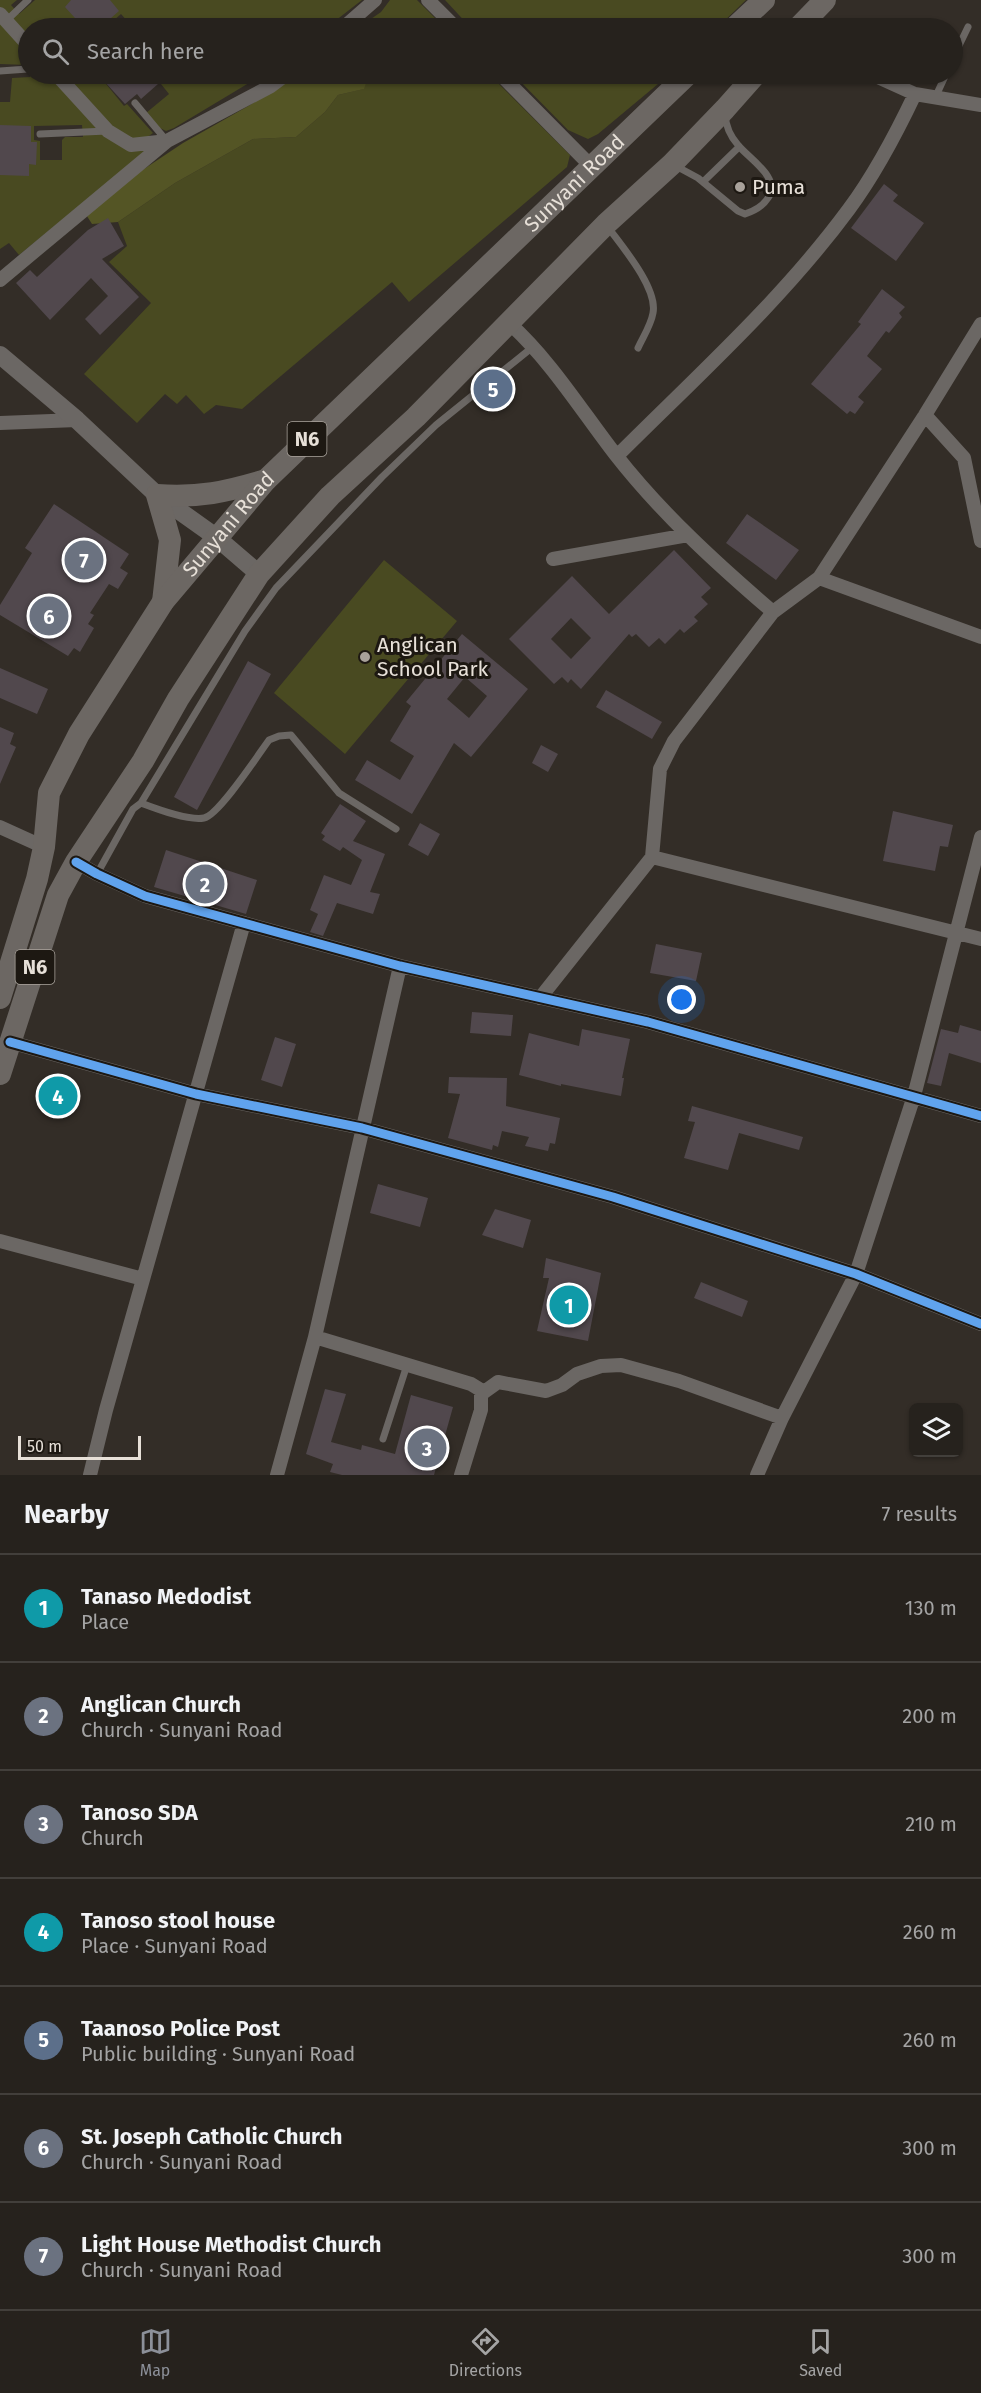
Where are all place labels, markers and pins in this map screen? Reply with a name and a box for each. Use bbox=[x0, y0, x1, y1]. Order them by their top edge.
place label: Puma bbox=[752, 174, 805, 200]
marker: Puma bbox=[733, 180, 747, 194]
pin: 5 bbox=[474, 366, 512, 412]
pin: 7 bbox=[64, 538, 104, 582]
pin: 6 bbox=[29, 594, 68, 638]
place label: Anglican School Park bbox=[377, 632, 489, 682]
marker: Anglican School Park bbox=[358, 650, 372, 664]
pin: 2 bbox=[186, 862, 224, 906]
pin: 4 bbox=[38, 1074, 78, 1118]
pin: 1 bbox=[550, 1282, 588, 1328]
pin: 3 bbox=[408, 1426, 446, 1470]

